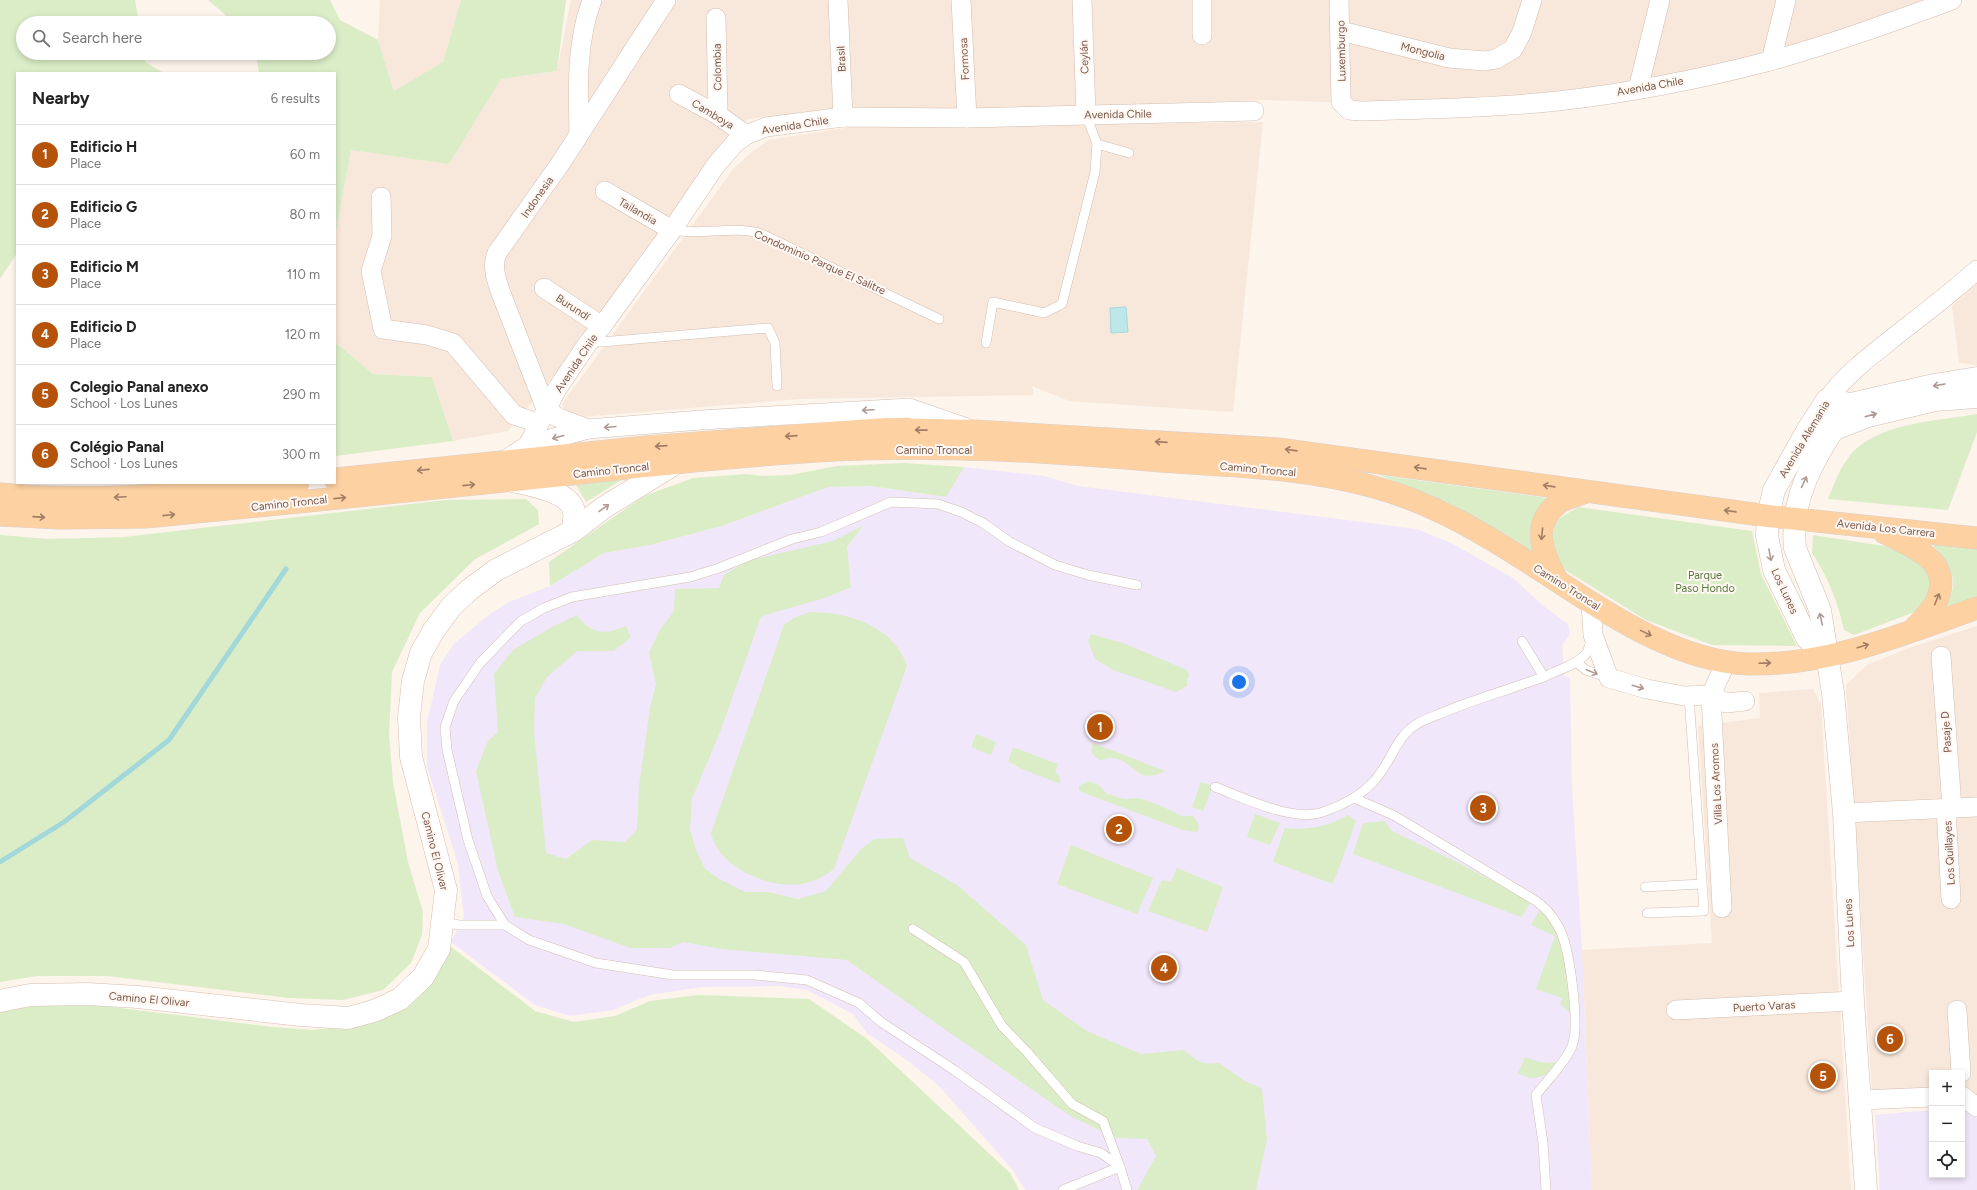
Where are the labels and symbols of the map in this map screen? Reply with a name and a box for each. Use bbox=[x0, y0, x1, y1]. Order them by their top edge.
street label: Luxemburgo bbox=[1334, 20, 1349, 82]
street label: Formosa bbox=[957, 37, 972, 81]
street label: Ceylán bbox=[1077, 40, 1092, 74]
street label: Mongolia bbox=[1399, 40, 1446, 63]
street label: Colombia bbox=[711, 43, 724, 91]
street label: Brasil bbox=[834, 46, 849, 72]
street label: Avenida Chile bbox=[1616, 74, 1684, 99]
street label: Camboya bbox=[689, 97, 736, 132]
street label: Avenida Chile bbox=[1084, 107, 1152, 122]
street label: Avenida Chile bbox=[761, 114, 829, 137]
street label: Indonesia bbox=[518, 174, 556, 220]
street label: Tailandia bbox=[616, 195, 659, 228]
street label: Condominio Parque El Salitre bbox=[752, 228, 888, 297]
street label: Burundí bbox=[553, 292, 593, 323]
street label: Avenida Chile bbox=[552, 332, 601, 395]
one-way arrow bbox=[1932, 381, 1945, 389]
street label: Avenida Alemania bbox=[1776, 398, 1833, 480]
one-way arrow bbox=[862, 407, 875, 414]
one-way arrow bbox=[1864, 411, 1877, 418]
one-way arrow bbox=[604, 423, 617, 430]
one-way arrow bbox=[915, 426, 928, 434]
one-way arrow bbox=[785, 432, 798, 439]
one-way arrow bbox=[552, 434, 565, 441]
one-way arrow bbox=[1155, 438, 1168, 445]
one-way arrow bbox=[655, 442, 668, 449]
street label: Camino Troncal bbox=[896, 444, 972, 457]
one-way arrow bbox=[1285, 447, 1298, 454]
street label: Camino Troncal bbox=[572, 460, 650, 481]
street label: Camino Troncal bbox=[1219, 460, 1297, 479]
one-way arrow bbox=[1414, 464, 1427, 472]
one-way arrow bbox=[417, 466, 430, 474]
one-way arrow bbox=[1801, 476, 1809, 488]
one-way arrow bbox=[462, 481, 475, 489]
one-way arrow bbox=[1543, 482, 1556, 490]
street label: Camino Troncal bbox=[250, 493, 328, 514]
one-way arrow bbox=[114, 494, 127, 501]
one-way arrow bbox=[333, 494, 346, 501]
one-way arrow bbox=[598, 504, 609, 512]
one-way arrow bbox=[1724, 507, 1737, 515]
one-way arrow bbox=[162, 511, 175, 518]
one-way arrow bbox=[32, 514, 45, 521]
street label: Avenida Los Carrera bbox=[1836, 517, 1936, 540]
one-way arrow bbox=[1538, 527, 1546, 540]
one-way arrow bbox=[1766, 548, 1774, 561]
street label: Camino Troncal bbox=[1531, 562, 1603, 613]
street label: Los Lunes bbox=[1768, 566, 1801, 616]
park label: Parque Paso Hondo bbox=[1675, 569, 1735, 595]
one-way arrow bbox=[1933, 594, 1941, 606]
one-way arrow bbox=[1817, 613, 1825, 626]
one-way arrow bbox=[1640, 630, 1652, 637]
one-way arrow bbox=[1857, 642, 1870, 649]
one-way arrow bbox=[1758, 660, 1771, 667]
one-way arrow bbox=[1585, 668, 1597, 676]
your location bbox=[1229, 672, 1249, 692]
one-way arrow bbox=[1632, 684, 1645, 691]
street label: Pasaje D bbox=[1939, 710, 1954, 753]
pin: 1 bbox=[1087, 712, 1113, 742]
street label: Villa Los Aromos bbox=[1708, 743, 1725, 825]
pin: 3 bbox=[1470, 793, 1496, 823]
street label: Camino El Olivar bbox=[418, 810, 451, 892]
pin: 2 bbox=[1106, 814, 1132, 844]
street label: Los Quillayes bbox=[1941, 820, 1958, 885]
street label: Los Lunes bbox=[1842, 898, 1857, 948]
pin: 4 bbox=[1151, 953, 1177, 983]
street label: Camino El Olivar bbox=[108, 990, 190, 1010]
street label: Puerto Varas bbox=[1732, 998, 1796, 1015]
pin: 6 bbox=[1877, 1024, 1903, 1054]
pin: 5 bbox=[1810, 1061, 1836, 1091]

